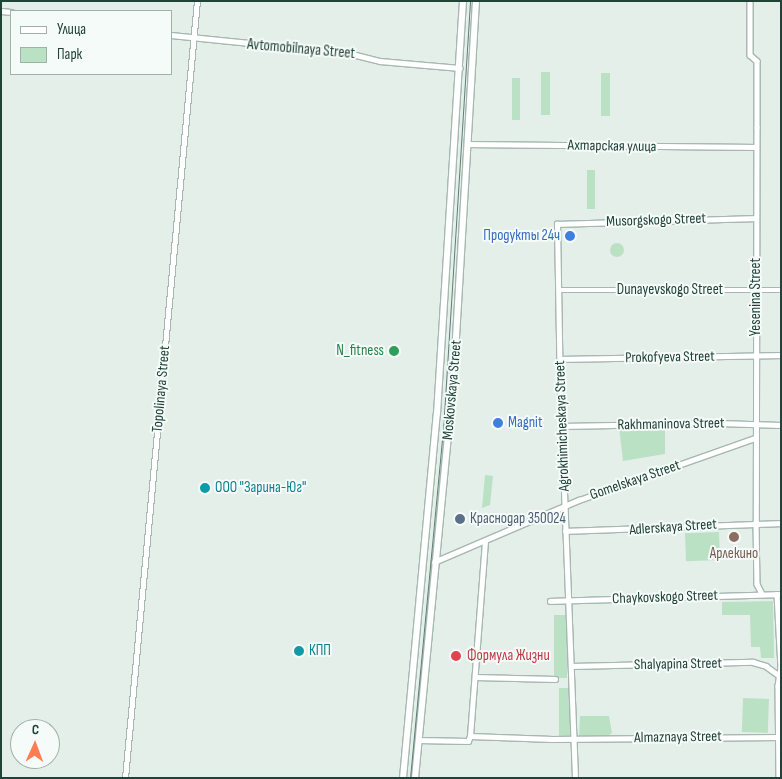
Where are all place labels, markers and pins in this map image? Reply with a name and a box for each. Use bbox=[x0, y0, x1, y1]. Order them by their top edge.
place label: Продукты 24ч bbox=[483, 227, 560, 245]
marker: Продукты 24ч bbox=[564, 230, 576, 242]
place label: N_fitness bbox=[336, 342, 384, 360]
marker: N_fitness bbox=[388, 345, 400, 357]
place label: Magnit bbox=[508, 414, 542, 432]
marker: Magnit bbox=[492, 417, 504, 429]
place label: ООО "Зарина-Юг" bbox=[215, 479, 306, 497]
marker: ООО "Зарина-Юг" bbox=[199, 482, 211, 494]
place label: Краснодар 350024 bbox=[470, 510, 566, 528]
marker: Краснодар 350024 bbox=[454, 513, 466, 525]
marker: Арлекино bbox=[728, 531, 740, 543]
place label: Арлекино bbox=[710, 545, 758, 563]
place label: КПП bbox=[309, 642, 331, 660]
marker: КПП bbox=[293, 645, 305, 657]
place label: Формула Жизни bbox=[467, 647, 550, 665]
marker: Формула Жизни bbox=[449, 649, 463, 663]

